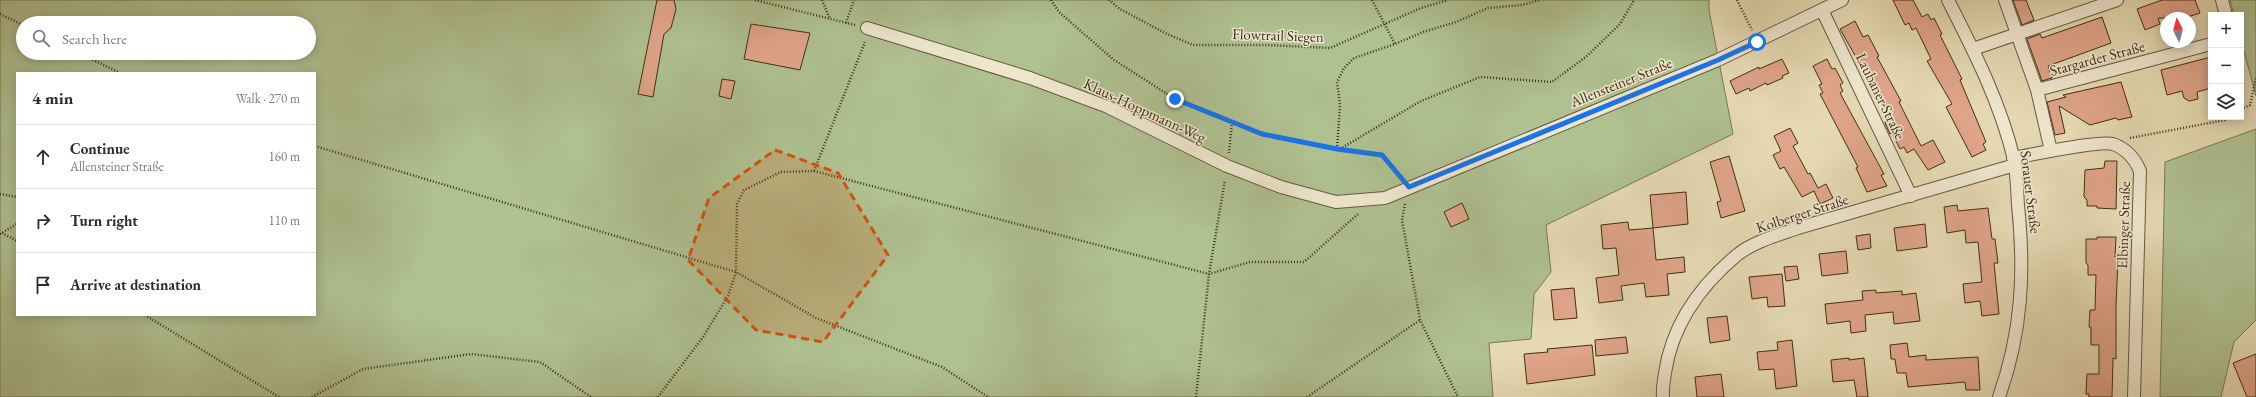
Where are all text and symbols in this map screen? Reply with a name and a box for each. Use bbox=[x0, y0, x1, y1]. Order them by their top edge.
north arrow bbox=[2160, 12, 2196, 48]
map controls bbox=[2208, 12, 2244, 120]
button: + bbox=[2208, 12, 2244, 48]
search box bbox=[16, 16, 316, 60]
street label: Flowtrail Siegen bbox=[1232, 24, 1324, 46]
icon: search bbox=[30, 27, 52, 49]
text: Search here bbox=[62, 29, 127, 48]
route start bbox=[1748, 33, 1766, 51]
street label: Stargarder Straße bbox=[2047, 36, 2147, 80]
button: − bbox=[2208, 48, 2244, 84]
street label: Laubaner Straße bbox=[1852, 50, 1910, 143]
street label: Allensteiner Straße bbox=[1566, 53, 1675, 111]
street label: Klaus-Hoppmann-Weg bbox=[1081, 73, 1210, 147]
button: layers bbox=[2208, 84, 2244, 120]
text: 4 min bbox=[32, 87, 73, 109]
text: Walk · 270 m bbox=[236, 90, 300, 107]
route end bbox=[1166, 90, 1184, 108]
text: Continue bbox=[70, 139, 130, 158]
icon: ahead bbox=[32, 146, 54, 168]
text: 160 m bbox=[269, 148, 300, 165]
street label: Sorauer Straße bbox=[2016, 150, 2046, 235]
text: Allensteiner Straße bbox=[70, 158, 164, 175]
street label: Elbinger Straße bbox=[2112, 181, 2134, 269]
street label: Kolberger Straße bbox=[1753, 189, 1851, 237]
icon: right bbox=[32, 210, 54, 232]
text: Turn right bbox=[70, 211, 138, 230]
text: 110 m bbox=[269, 212, 300, 229]
icon: arrive bbox=[32, 274, 54, 296]
text: Arrive at destination bbox=[70, 275, 201, 294]

